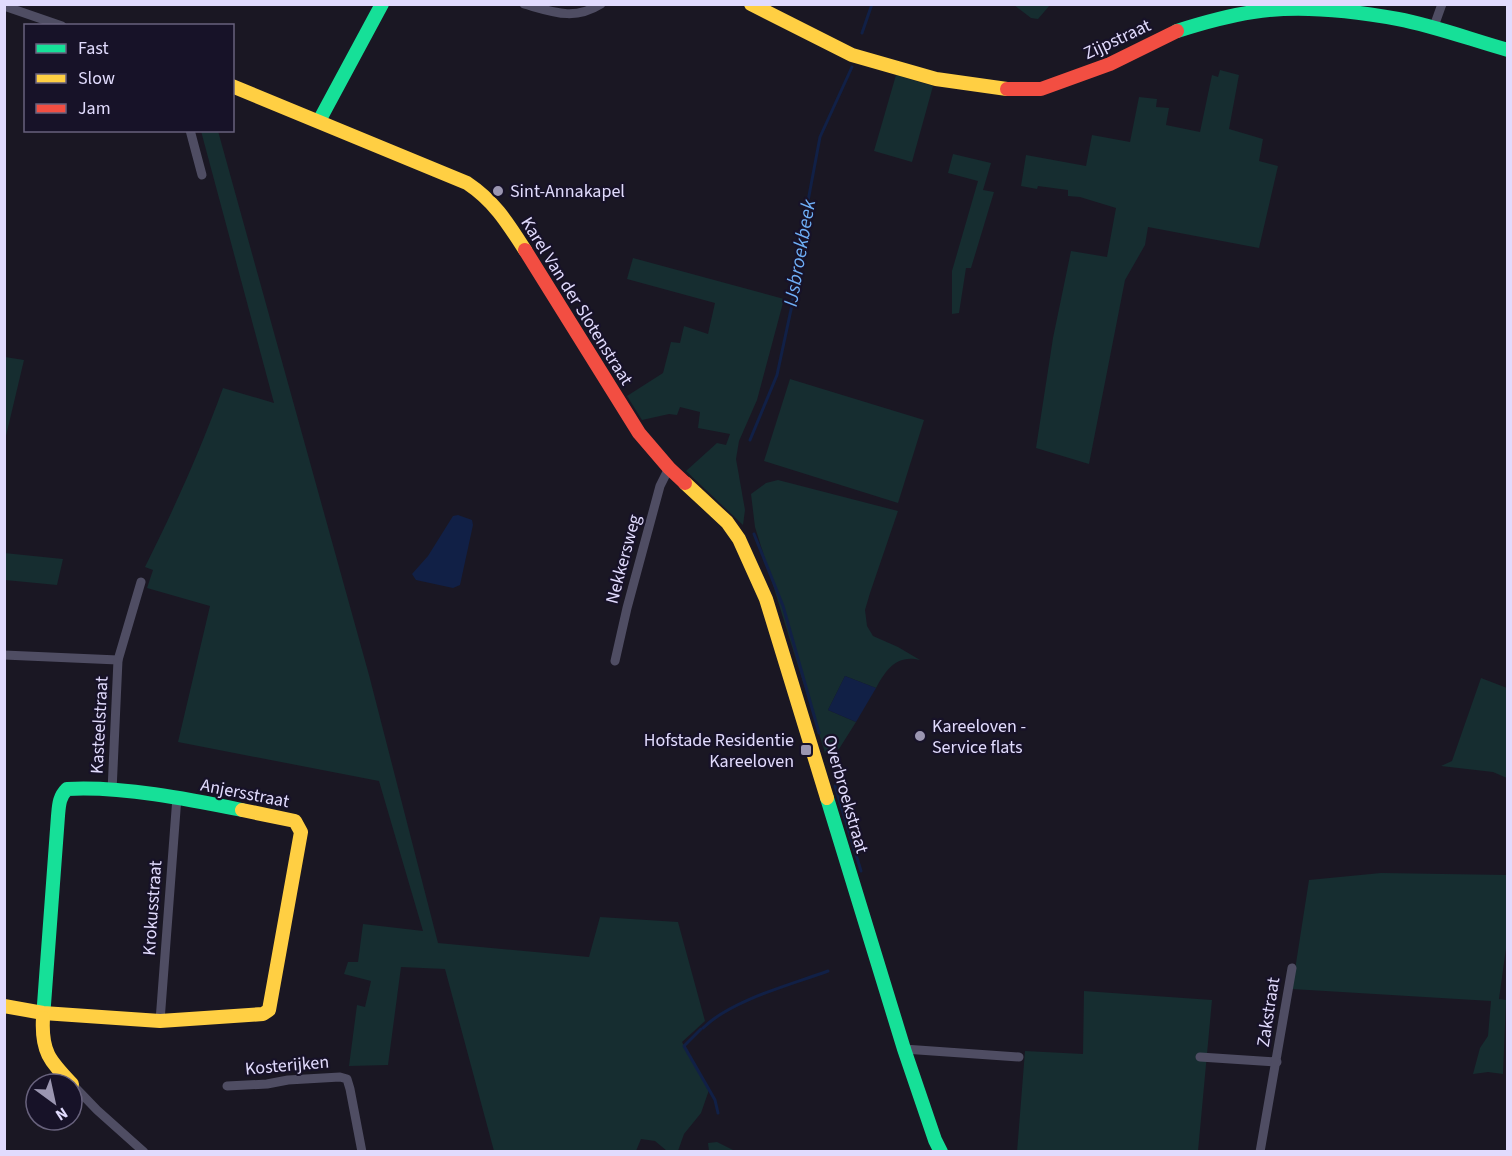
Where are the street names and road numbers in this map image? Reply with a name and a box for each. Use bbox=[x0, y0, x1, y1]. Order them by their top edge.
street label: Zijpstraat bbox=[1079, 13, 1155, 66]
street label: Karel Van der Slotenstraat bbox=[515, 212, 639, 390]
street label: Nekkersweg bbox=[600, 512, 647, 607]
street label: Kasteelstraat bbox=[84, 675, 115, 775]
street label: Overbroekstraat bbox=[817, 732, 874, 856]
street label: Anjersstraat bbox=[198, 773, 291, 814]
street label: Krokusstraat bbox=[137, 860, 168, 956]
street label: Zakstraat bbox=[1251, 975, 1286, 1049]
street label: Kosterijken bbox=[244, 1049, 330, 1082]

